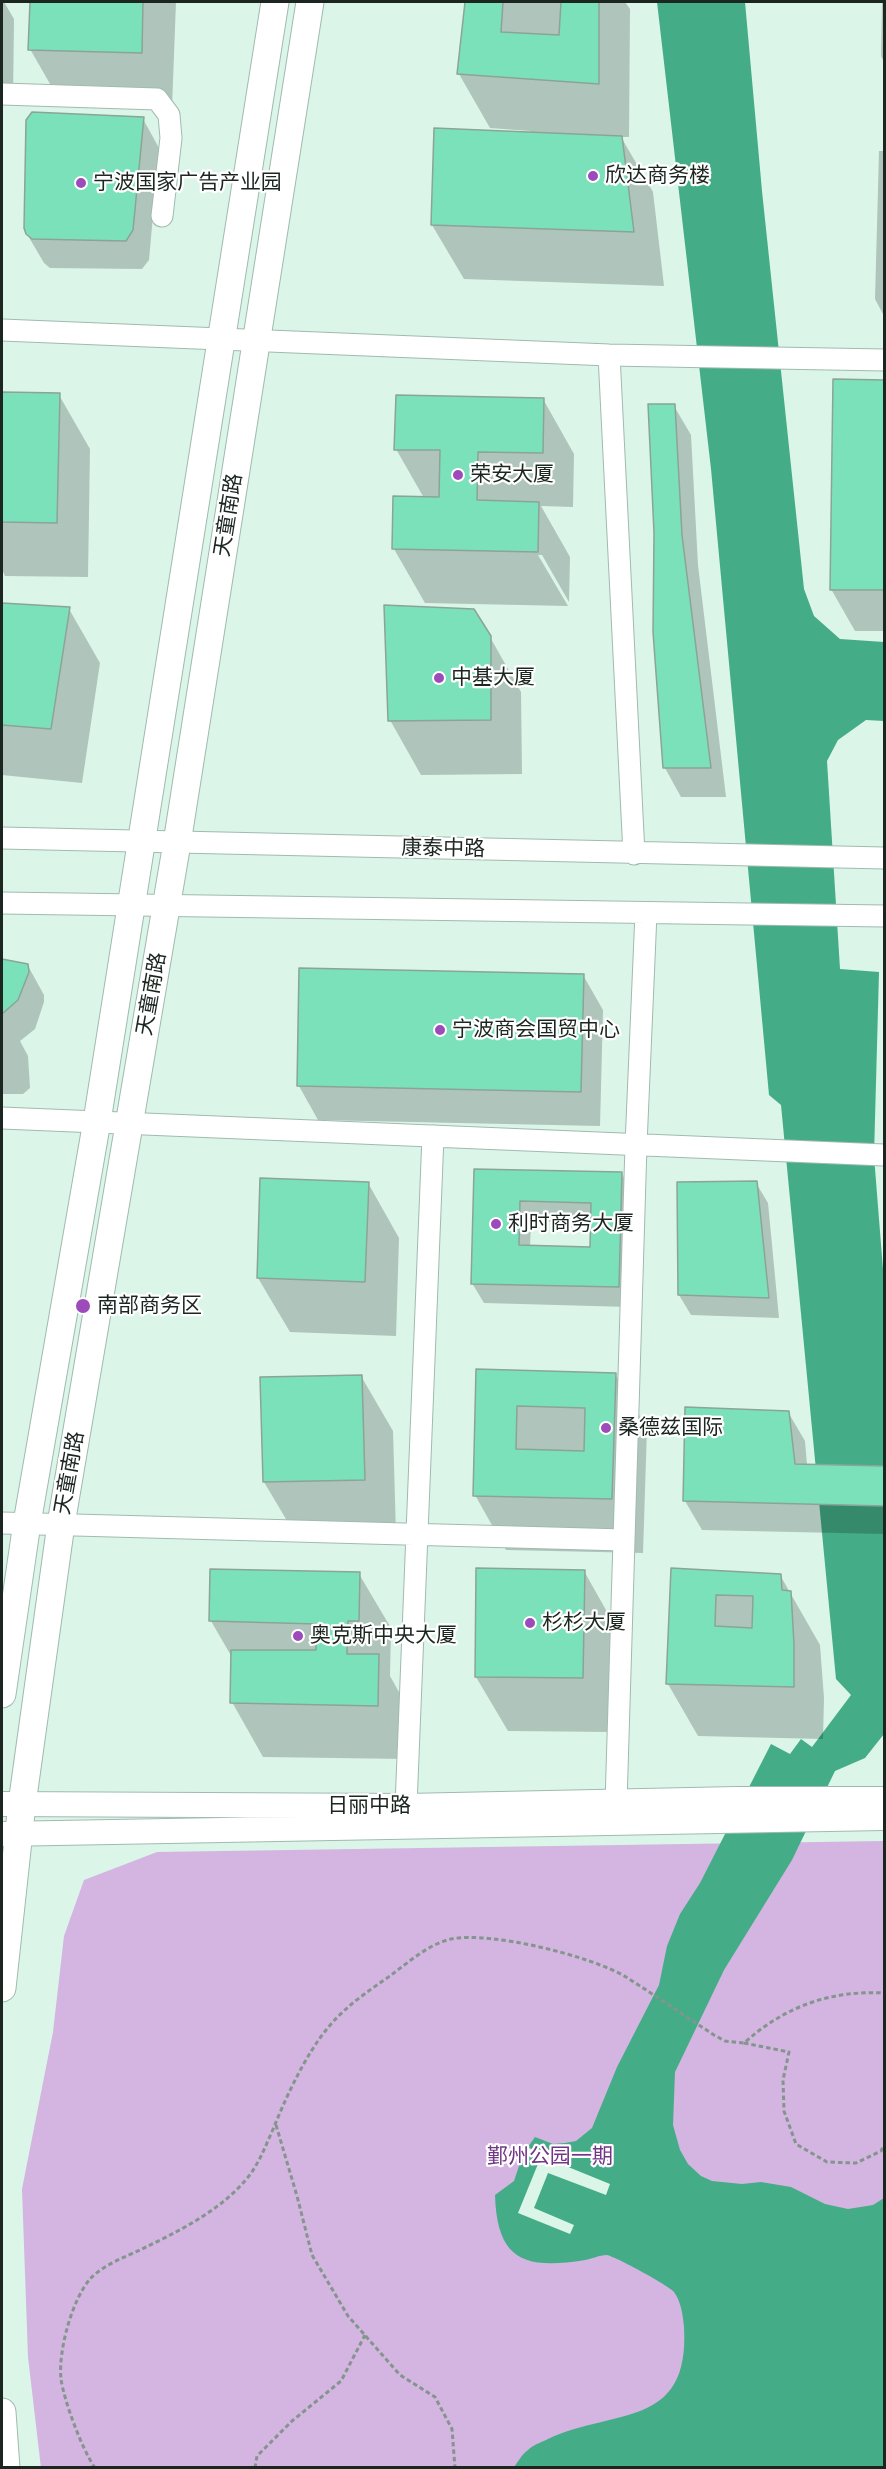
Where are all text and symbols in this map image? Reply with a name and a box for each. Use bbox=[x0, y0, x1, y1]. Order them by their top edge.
place label: 欣达商务楼 bbox=[605, 163, 710, 189]
marker: 欣达商务楼 bbox=[586, 169, 600, 183]
place label: 宁波国家广告产业园 bbox=[93, 170, 282, 196]
marker: 宁波国家广告产业园 bbox=[74, 176, 88, 190]
place label: 荣安大厦 bbox=[470, 462, 554, 488]
marker: 荣安大厦 bbox=[451, 468, 465, 482]
street label: 天童南路 bbox=[210, 472, 248, 558]
place label: 中基大厦 bbox=[451, 665, 535, 691]
marker: 中基大厦 bbox=[432, 671, 446, 685]
street label: 康泰中路 bbox=[401, 836, 485, 862]
street label: 天童南路 bbox=[132, 950, 172, 1038]
place label: 宁波商会国贸中心 bbox=[452, 1017, 620, 1043]
marker: 宁波商会国贸中心 bbox=[433, 1023, 447, 1037]
place label: 利时商务大厦 bbox=[508, 1211, 634, 1237]
marker: 利时商务大厦 bbox=[489, 1217, 503, 1231]
place label: 南部商务区 bbox=[97, 1293, 202, 1319]
marker: 南部商务区 bbox=[74, 1297, 92, 1315]
place label: 桑德兹国际 bbox=[618, 1415, 723, 1441]
marker: 桑德兹国际 bbox=[599, 1421, 613, 1435]
street label: 天童南路 bbox=[50, 1429, 90, 1517]
place label: 杉杉大厦 bbox=[542, 1610, 626, 1636]
marker: 杉杉大厦 bbox=[523, 1616, 537, 1630]
place label: 奥克斯中央大厦 bbox=[310, 1623, 457, 1649]
marker: 奥克斯中央大厦 bbox=[291, 1629, 305, 1643]
street label: 日丽中路 bbox=[327, 1793, 411, 1819]
park label: 鄞州公园一期 bbox=[487, 2144, 613, 2170]

